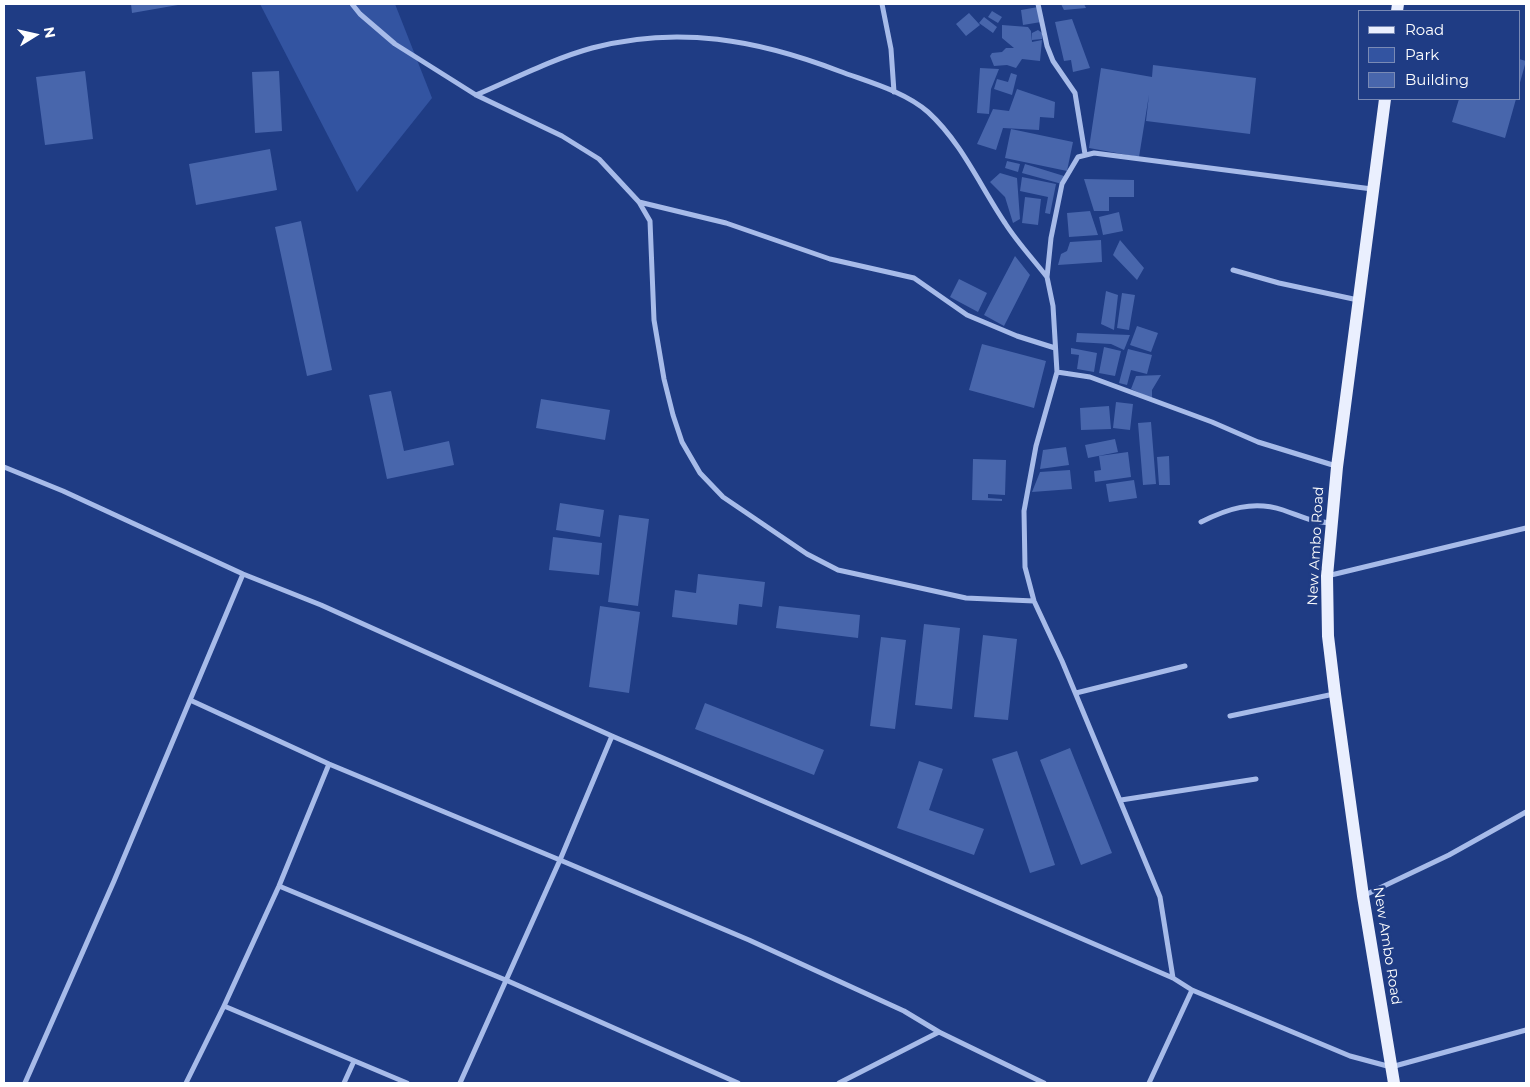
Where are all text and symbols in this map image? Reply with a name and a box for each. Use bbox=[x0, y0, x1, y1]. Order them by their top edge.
north arrow bbox=[10, 10, 60, 60]
legend bbox=[1358, 10, 1520, 100]
text: Road bbox=[1405, 20, 1444, 39]
text: N bbox=[40, 25, 60, 40]
text: Park bbox=[1405, 45, 1439, 64]
text: Building bbox=[1405, 70, 1469, 89]
street label: New Ambo Road bbox=[1304, 486, 1328, 606]
street label: New Ambo Road bbox=[1369, 886, 1405, 1006]

